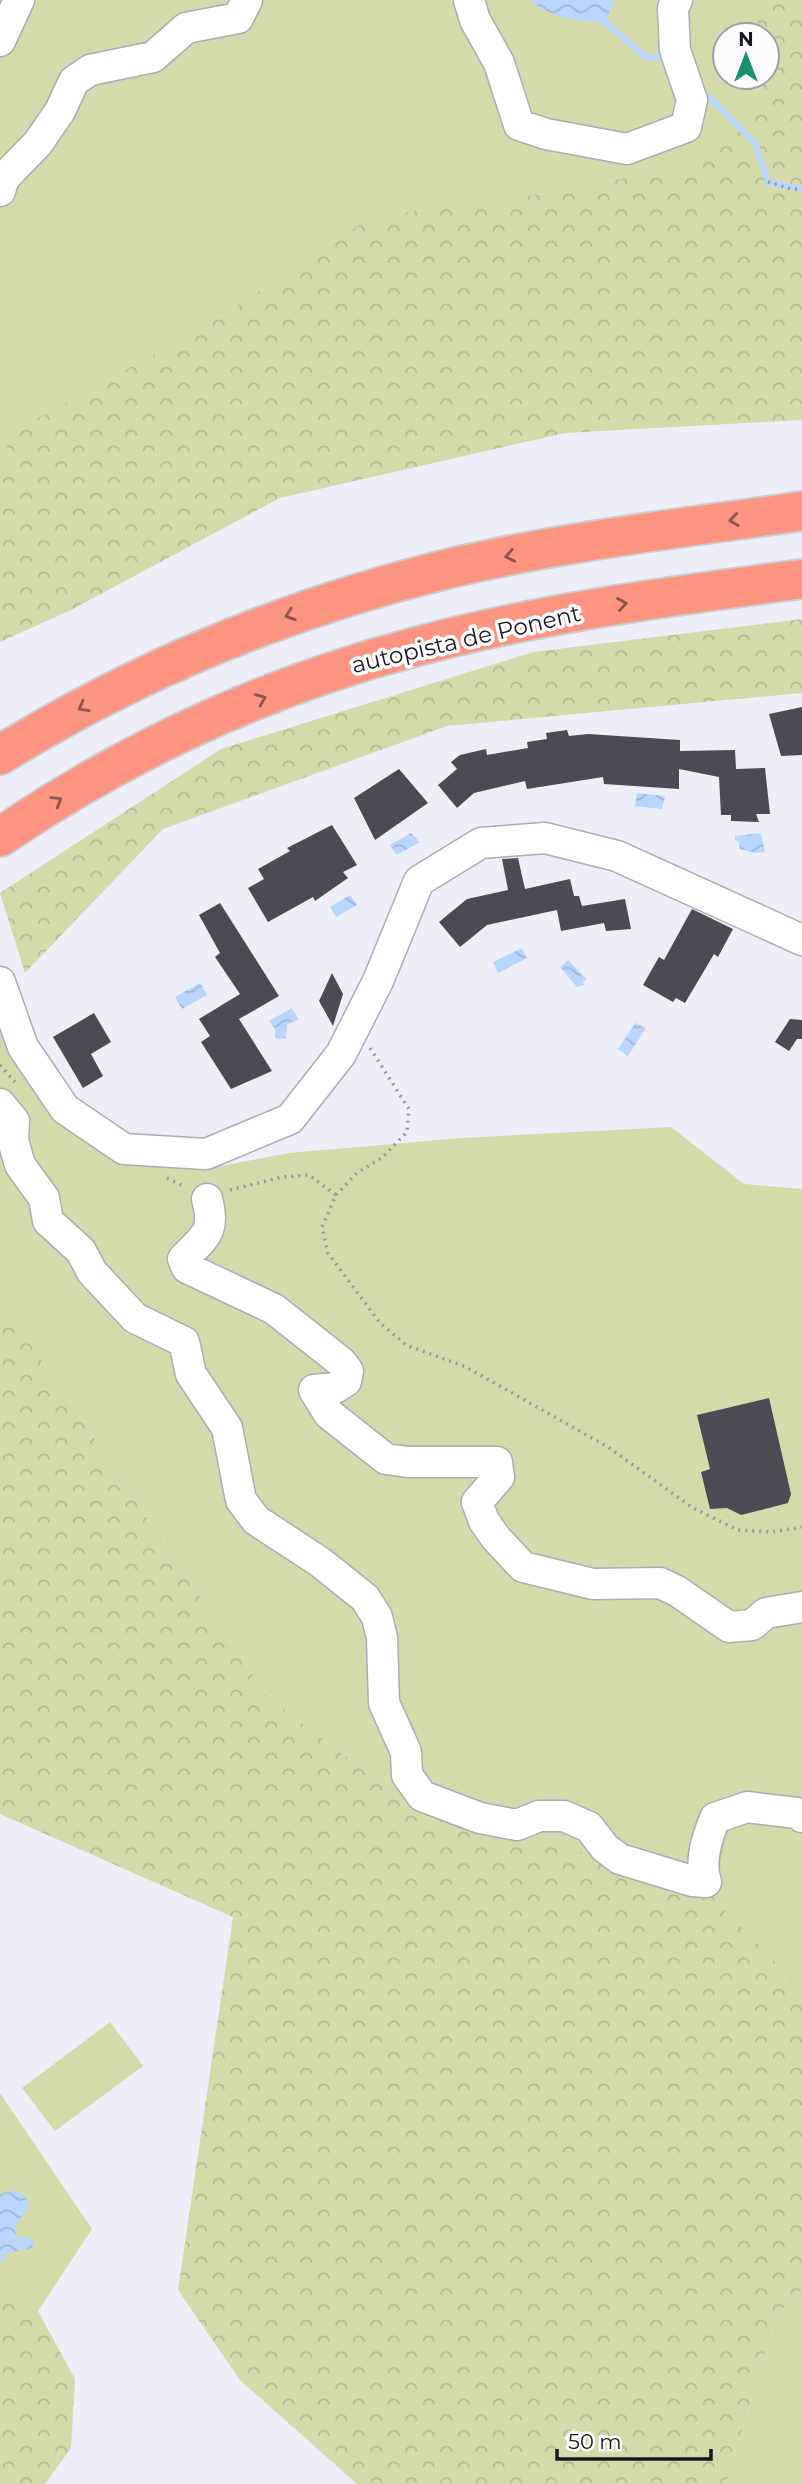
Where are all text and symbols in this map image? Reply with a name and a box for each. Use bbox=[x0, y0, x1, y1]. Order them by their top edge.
north arrow bbox=[711, 21, 781, 91]
text: N bbox=[738, 28, 754, 51]
one-way arrow bbox=[728, 513, 740, 528]
one-way arrow bbox=[504, 547, 516, 562]
one-way arrow bbox=[616, 597, 628, 612]
street label: autopista de Ponent bbox=[349, 599, 583, 679]
one-way arrow bbox=[285, 607, 297, 621]
one-way arrow bbox=[253, 693, 266, 707]
one-way arrow bbox=[77, 699, 90, 712]
one-way arrow bbox=[50, 796, 63, 809]
scale bar bbox=[557, 2418, 711, 2462]
text: 50 m bbox=[568, 2429, 622, 2454]

